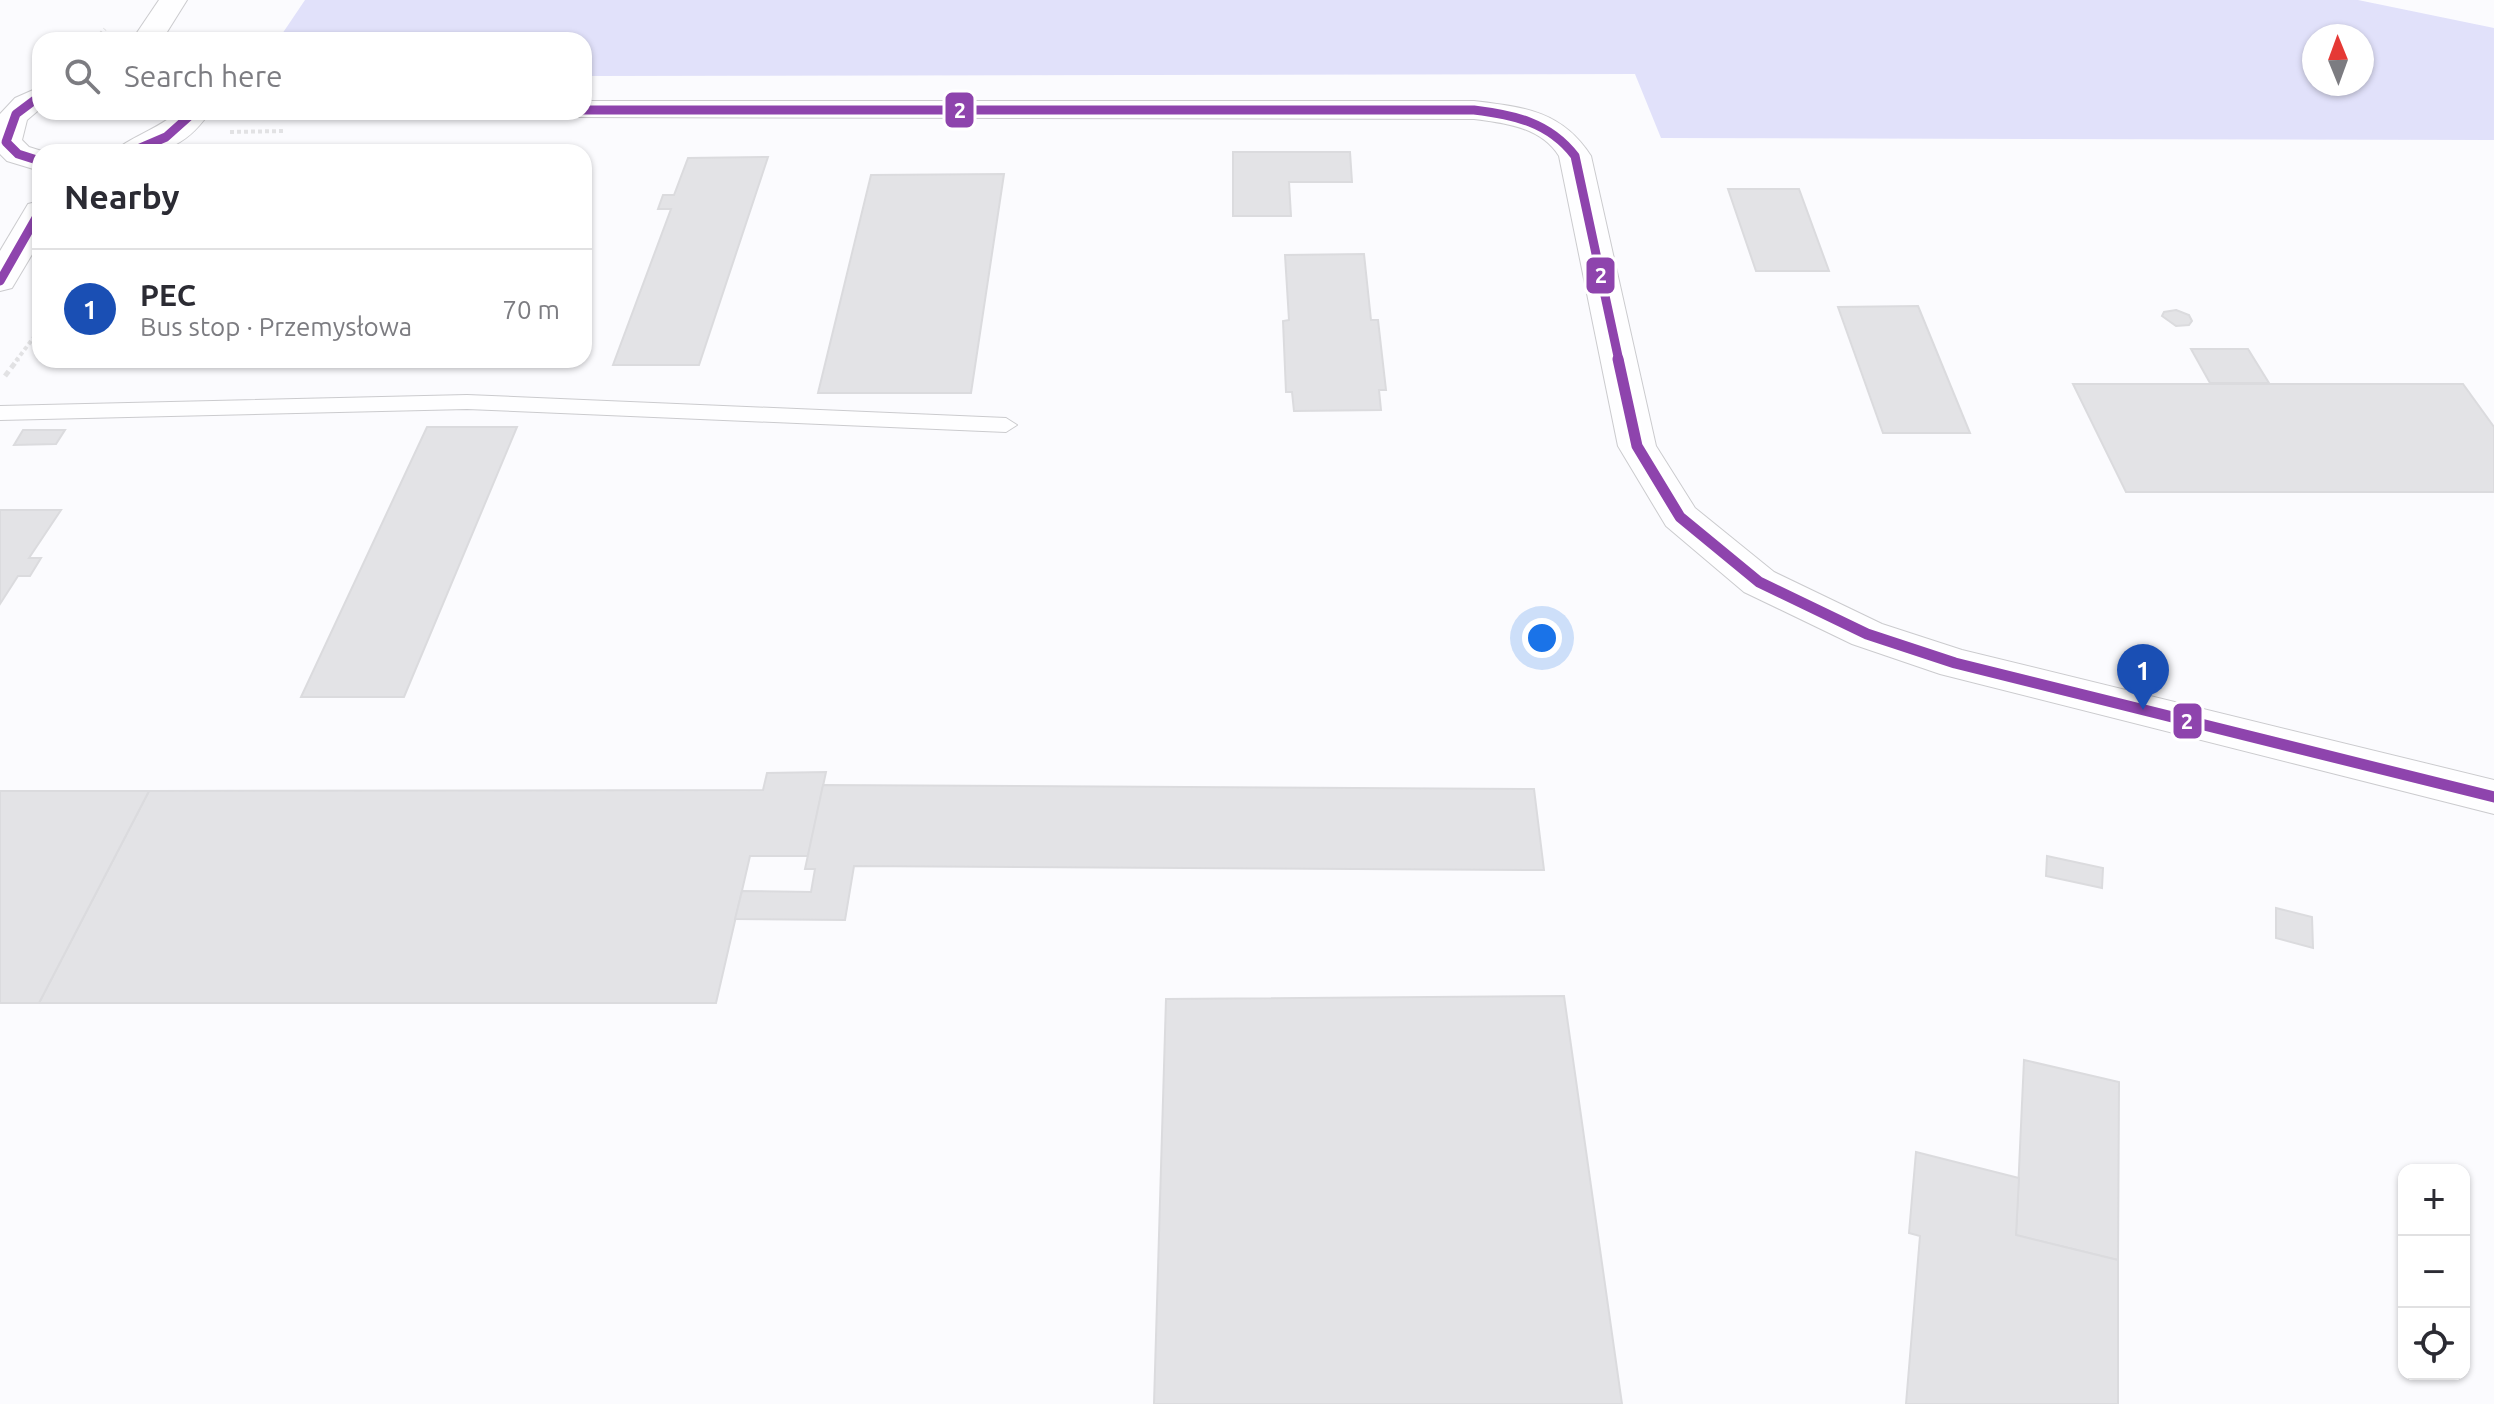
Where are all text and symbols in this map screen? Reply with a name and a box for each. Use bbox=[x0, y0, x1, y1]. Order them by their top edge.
north arrow bbox=[2302, 24, 2374, 96]
search box bbox=[32, 32, 592, 120]
icon: search bbox=[60, 54, 104, 98]
text: Search here bbox=[124, 59, 283, 93]
line badge: 2 bbox=[944, 91, 975, 129]
text: 2 bbox=[954, 97, 966, 122]
text: Nearby bbox=[64, 177, 179, 215]
line badge: 2 bbox=[1585, 256, 1616, 295]
text: 2 bbox=[1595, 262, 1607, 287]
text: PEC bbox=[140, 278, 196, 312]
text: 1 bbox=[83, 295, 97, 324]
text: 70 m bbox=[502, 295, 560, 324]
text: Bus stop · Przemysłowa bbox=[140, 312, 412, 341]
your location bbox=[1522, 618, 1562, 658]
pin: 1 bbox=[2117, 644, 2169, 710]
line badge: 2 bbox=[2172, 702, 2203, 740]
text: 2 bbox=[2181, 708, 2193, 733]
map controls bbox=[2398, 1164, 2470, 1380]
button: + bbox=[2398, 1164, 2470, 1236]
button: − bbox=[2398, 1236, 2470, 1308]
button: locate bbox=[2398, 1308, 2470, 1380]

